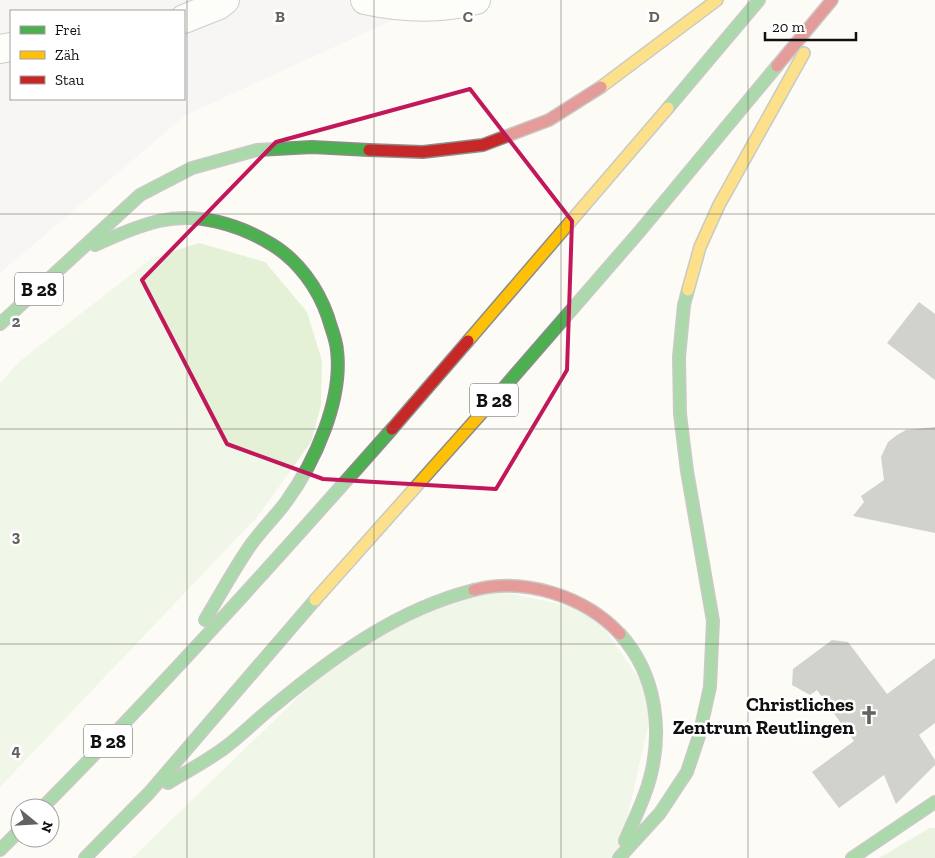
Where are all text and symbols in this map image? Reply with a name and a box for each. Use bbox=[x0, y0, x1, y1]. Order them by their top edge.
text: B bbox=[275, 7, 285, 26]
text: C bbox=[463, 7, 473, 26]
text: D bbox=[648, 7, 660, 26]
legend bbox=[10, 10, 185, 100]
scale bar bbox=[765, 10, 856, 42]
text: 20 m bbox=[772, 18, 805, 36]
text: Frei bbox=[55, 21, 81, 39]
text: Zäh bbox=[55, 46, 80, 64]
text: Stau bbox=[55, 71, 85, 89]
road number: B 28 bbox=[15, 272, 63, 306]
text: 2 bbox=[12, 312, 21, 331]
road number: B 28 bbox=[470, 384, 518, 416]
text: 3 bbox=[12, 527, 21, 546]
place label: Christliches Zentrum Reutlingen bbox=[673, 692, 854, 739]
church icon: Christliches Zentrum Reutlingen bbox=[858, 704, 880, 726]
road number: B 28 bbox=[84, 724, 132, 758]
text: 4 bbox=[11, 741, 21, 760]
north arrow bbox=[10, 798, 60, 848]
text: N bbox=[37, 819, 57, 835]

